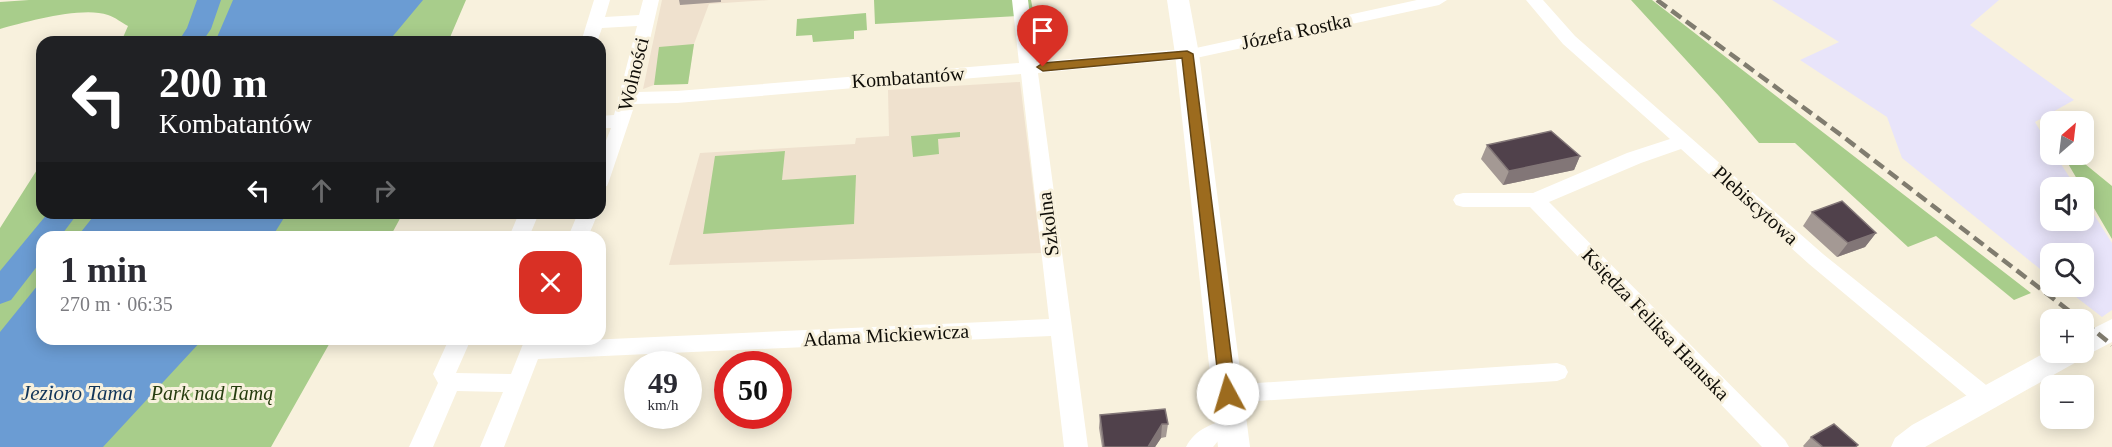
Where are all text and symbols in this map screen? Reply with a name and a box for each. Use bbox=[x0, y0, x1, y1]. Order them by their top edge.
pin bbox=[1017, 5, 1068, 67]
street label: Józefa Rostka bbox=[1239, 9, 1353, 53]
icon: arrive bbox=[1026, 14, 1059, 47]
street label: Wolności bbox=[613, 35, 653, 113]
icon: left bbox=[60, 60, 138, 138]
text: 200 m bbox=[159, 60, 268, 106]
street label: Kombatantów bbox=[851, 62, 966, 92]
text: Kombatantów bbox=[159, 109, 312, 139]
north arrow bbox=[2040, 111, 2094, 165]
map controls bbox=[2040, 111, 2094, 429]
street label: Plebiscytowa bbox=[1708, 161, 1803, 250]
icon: left bbox=[242, 174, 275, 207]
icon: ahead bbox=[305, 174, 338, 207]
icon: right bbox=[368, 174, 401, 207]
button: sound bbox=[2040, 177, 2094, 231]
street label: Szkolna bbox=[1033, 191, 1063, 257]
button: search bbox=[2040, 243, 2094, 297]
street label: Księdza Feliksa Hanuska bbox=[1577, 244, 1734, 405]
text: 1 min bbox=[60, 250, 147, 290]
button: close bbox=[519, 251, 582, 314]
text: 270 m · 06:35 bbox=[60, 293, 173, 315]
button: + bbox=[2040, 309, 2094, 363]
street label: Adama Mickiewicza bbox=[803, 320, 970, 350]
speed limit sign: 50 bbox=[714, 351, 792, 429]
position arrow bbox=[1196, 362, 1260, 426]
text: 49 bbox=[648, 366, 678, 399]
button: − bbox=[2040, 375, 2094, 429]
water label: Jezioro Tama bbox=[21, 381, 133, 405]
park label: Park nad Tamą bbox=[150, 382, 273, 405]
text: km/h bbox=[648, 397, 678, 413]

